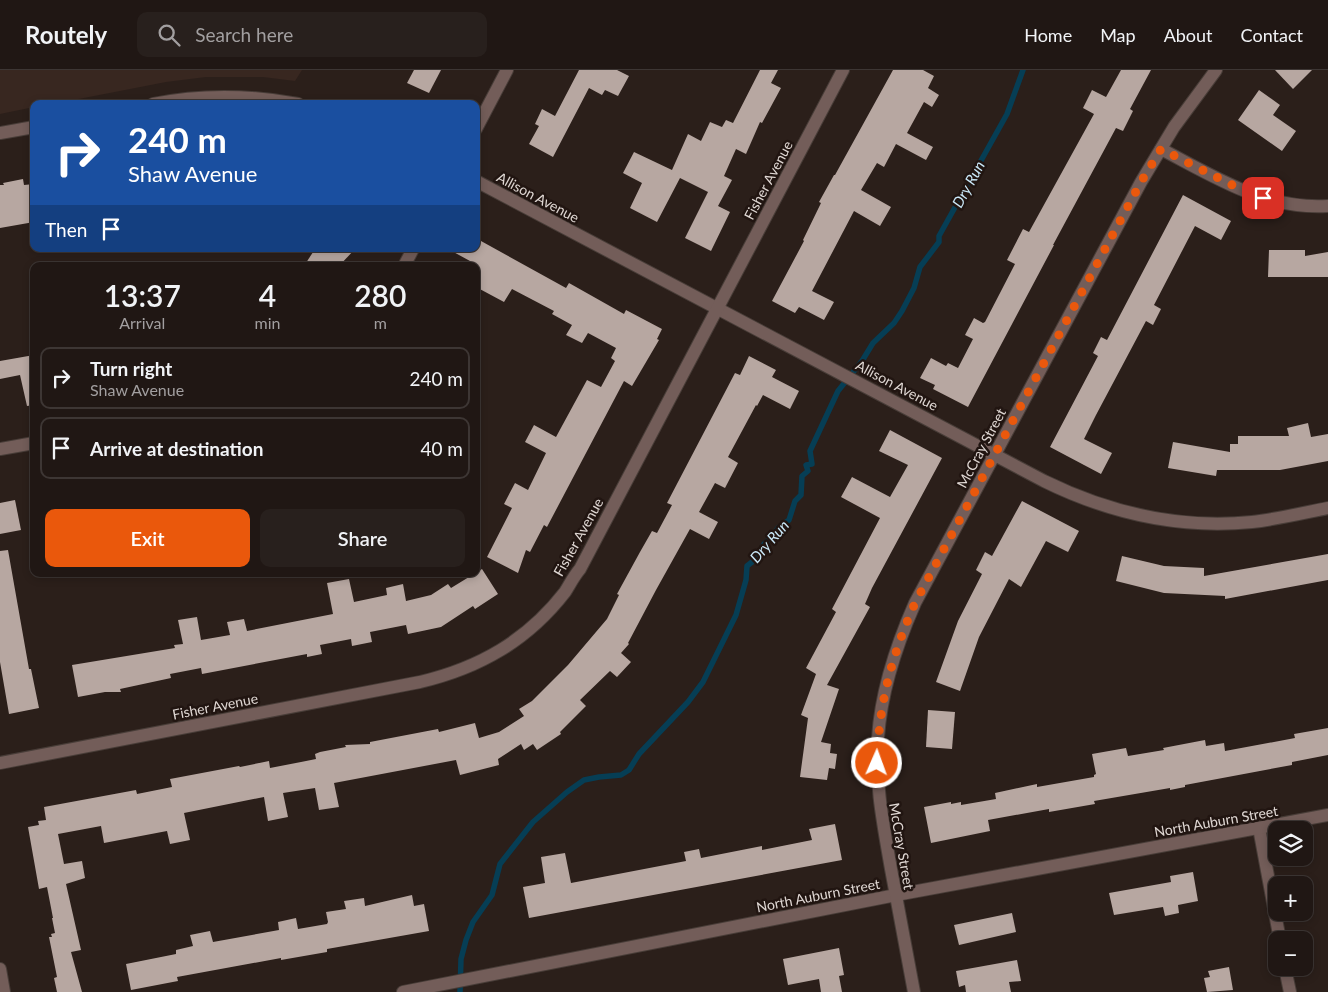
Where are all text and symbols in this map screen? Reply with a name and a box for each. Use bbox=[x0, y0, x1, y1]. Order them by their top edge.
search box bbox=[137, 12, 487, 57]
text: Routely bbox=[25, 20, 107, 49]
icon: search bbox=[155, 21, 183, 49]
text: Search here bbox=[195, 23, 293, 46]
text: Home bbox=[1024, 24, 1072, 46]
text: Map bbox=[1100, 24, 1136, 46]
text: About bbox=[1164, 24, 1213, 46]
text: Contact bbox=[1241, 24, 1303, 46]
text: 240 m bbox=[128, 118, 227, 160]
icon: right bbox=[45, 120, 110, 185]
street label: Fisher Avenue bbox=[740, 138, 796, 222]
water label: Dry Run bbox=[948, 158, 988, 210]
text: Shaw Avenue bbox=[128, 160, 257, 187]
street label: Allison Avenue bbox=[494, 168, 582, 226]
pin bbox=[1242, 177, 1284, 219]
icon: arrive bbox=[1249, 184, 1277, 212]
icon: arrive bbox=[97, 215, 125, 243]
text: Then bbox=[45, 218, 87, 241]
text: 13:37 bbox=[104, 277, 181, 313]
text: 4 bbox=[259, 277, 276, 313]
text: 280 bbox=[354, 277, 406, 313]
text: Arrival bbox=[119, 313, 165, 332]
text: min bbox=[255, 313, 280, 332]
text: m bbox=[374, 313, 387, 332]
street label: Allison Avenue bbox=[853, 356, 941, 414]
text: Turn right bbox=[90, 357, 172, 380]
icon: right bbox=[47, 364, 75, 392]
text: 240 m bbox=[409, 367, 463, 390]
text: Shaw Avenue bbox=[90, 380, 184, 399]
street label: McCray Street bbox=[953, 405, 1009, 491]
icon: arrive bbox=[47, 434, 75, 462]
text: Arrive at destination bbox=[90, 437, 263, 460]
text: 40 m bbox=[420, 437, 463, 460]
street label: Fisher Avenue bbox=[550, 495, 606, 579]
button: Exit bbox=[45, 509, 250, 567]
button: Share bbox=[260, 509, 465, 567]
water label: Dry Run bbox=[746, 516, 792, 566]
street label: Fisher Avenue bbox=[171, 689, 259, 723]
position arrow bbox=[850, 736, 902, 788]
street label: McCray Street bbox=[886, 801, 918, 891]
street label: North Auburn Street bbox=[1153, 802, 1279, 840]
map controls bbox=[1268, 821, 1313, 976]
button: layers bbox=[1268, 821, 1313, 866]
street label: North Auburn Street bbox=[755, 875, 881, 915]
button: + bbox=[1268, 876, 1313, 921]
button: − bbox=[1268, 931, 1313, 976]

